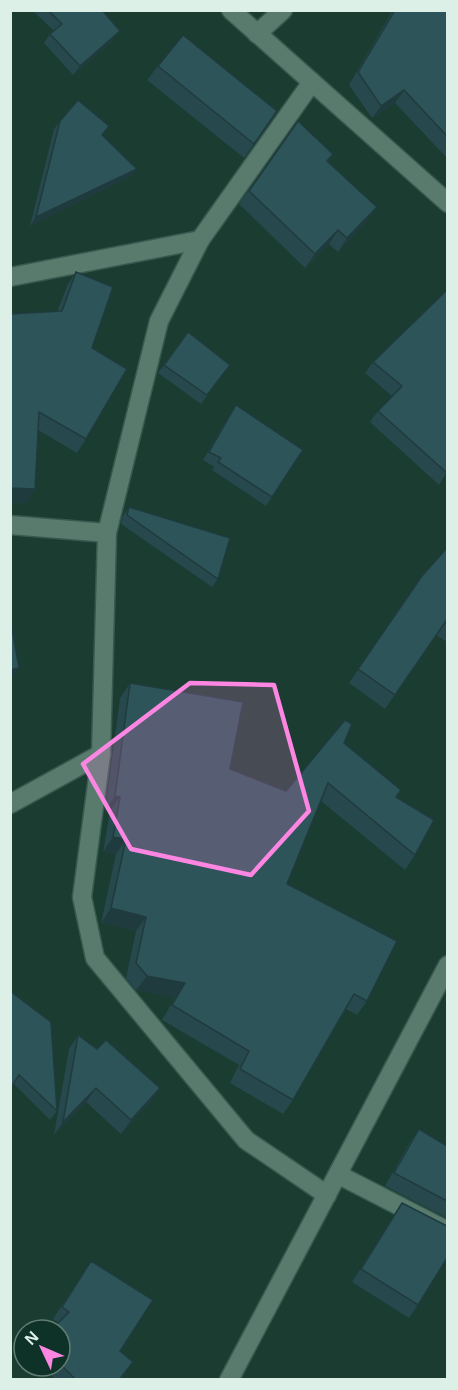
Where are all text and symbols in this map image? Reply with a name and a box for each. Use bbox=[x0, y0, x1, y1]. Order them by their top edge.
north arrow bbox=[12, 1318, 72, 1378]
text: N bbox=[21, 1328, 42, 1348]

